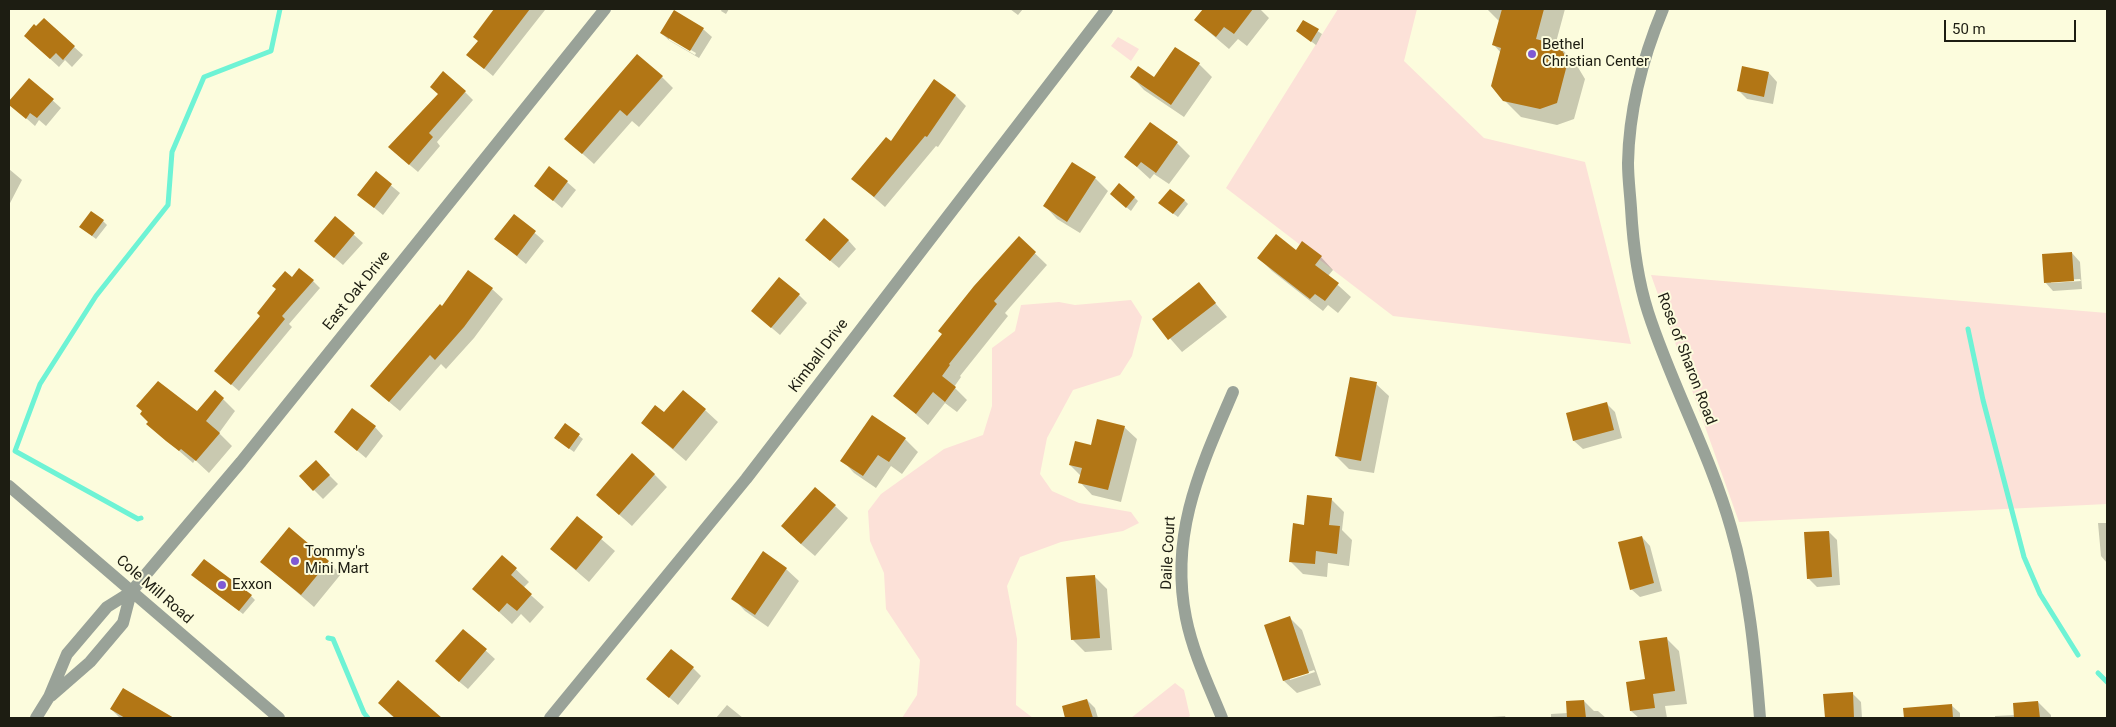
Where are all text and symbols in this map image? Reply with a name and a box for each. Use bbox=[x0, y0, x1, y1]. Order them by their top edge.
scale bar bbox=[1946, 10, 2078, 42]
text: 50 m bbox=[1952, 20, 1986, 38]
place label: Bethel Christian Center bbox=[1542, 36, 1649, 71]
marker: Bethel Christian Center bbox=[1526, 48, 1538, 60]
street label: East Oak Drive bbox=[320, 248, 394, 334]
street label: Rose of Sharon Road bbox=[1653, 290, 1719, 428]
street label: Kimball Drive bbox=[785, 316, 853, 396]
street label: Daile Court bbox=[1158, 516, 1180, 590]
place label: Tommy's Mini Mart bbox=[305, 543, 369, 578]
street label: Cole Mill Road bbox=[112, 552, 196, 628]
marker: Tommy's Mini Mart bbox=[289, 555, 301, 567]
place label: Exxon bbox=[232, 576, 272, 594]
marker: Exxon bbox=[216, 579, 228, 591]

